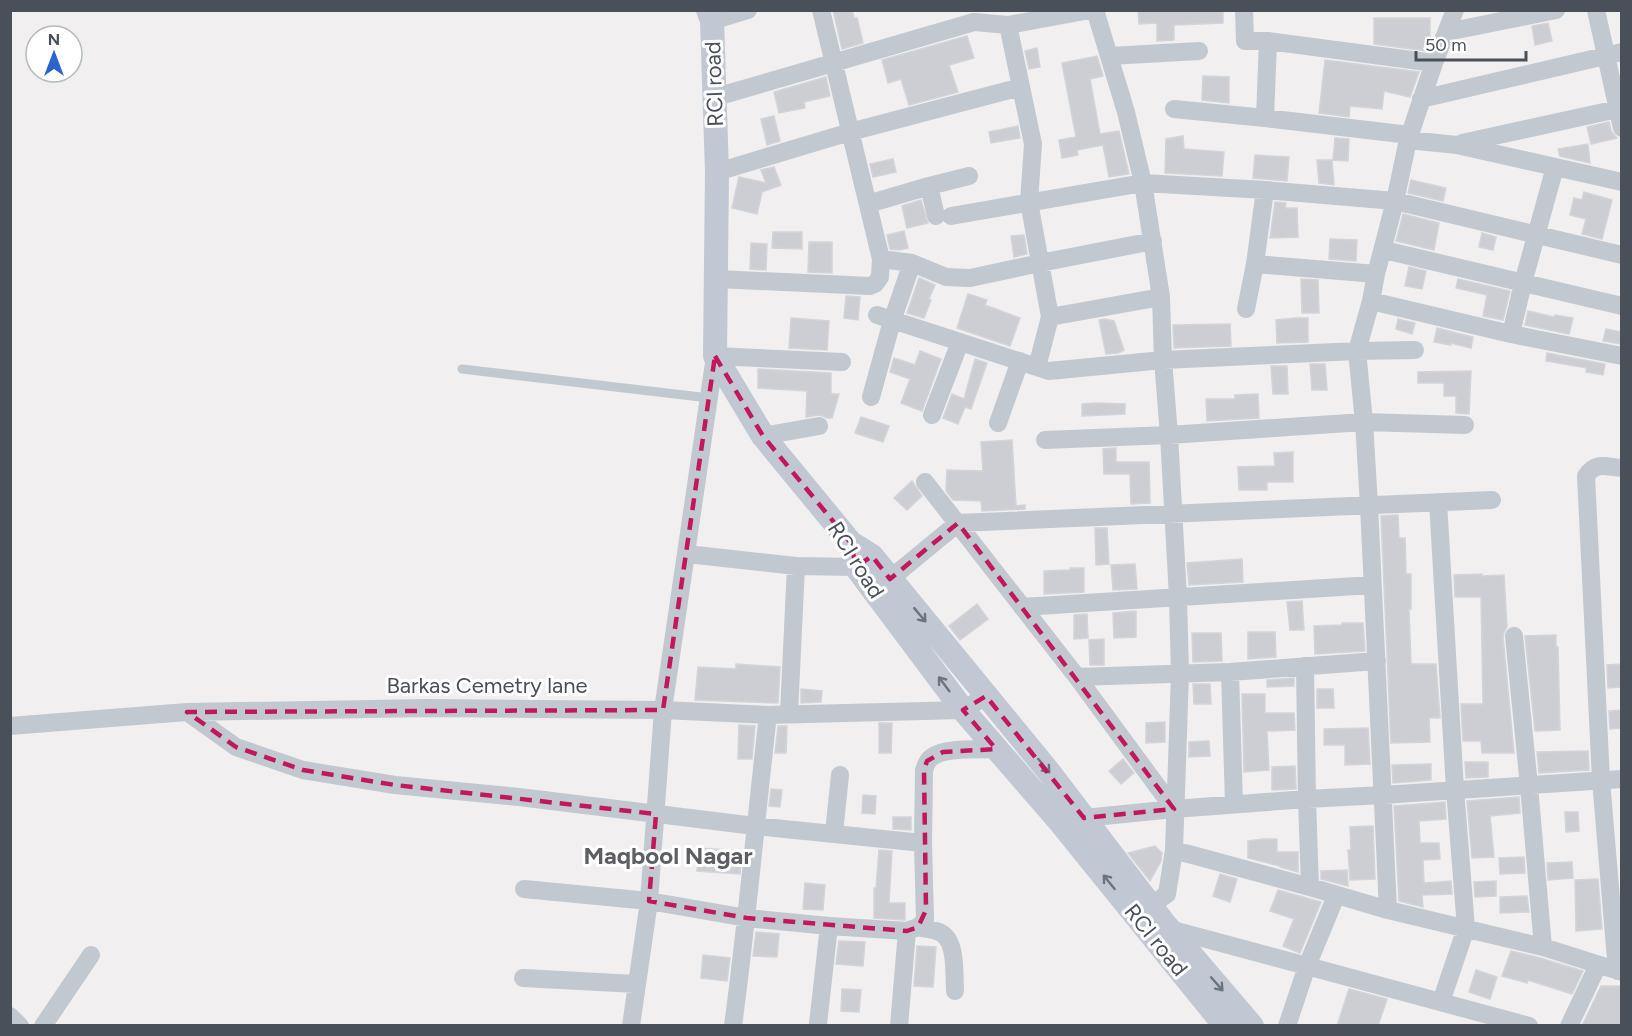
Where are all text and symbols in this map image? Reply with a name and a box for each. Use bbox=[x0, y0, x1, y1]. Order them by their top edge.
north arrow bbox=[24, 24, 84, 84]
scale bar bbox=[1416, 24, 1526, 62]
text: N bbox=[48, 30, 60, 49]
text: 50 m bbox=[1425, 34, 1467, 56]
street label: RCI road bbox=[699, 41, 729, 127]
street label: RCI road bbox=[822, 517, 890, 603]
one-way arrow bbox=[913, 607, 926, 623]
street label: Barkas Cemetry lane bbox=[386, 672, 588, 699]
one-way arrow bbox=[937, 677, 950, 693]
one-way arrow bbox=[1037, 758, 1050, 774]
district label: Maqbool Nagar bbox=[583, 841, 753, 870]
one-way arrow bbox=[1103, 874, 1116, 890]
street label: RCI road bbox=[1119, 898, 1193, 982]
one-way arrow bbox=[1210, 976, 1224, 991]

